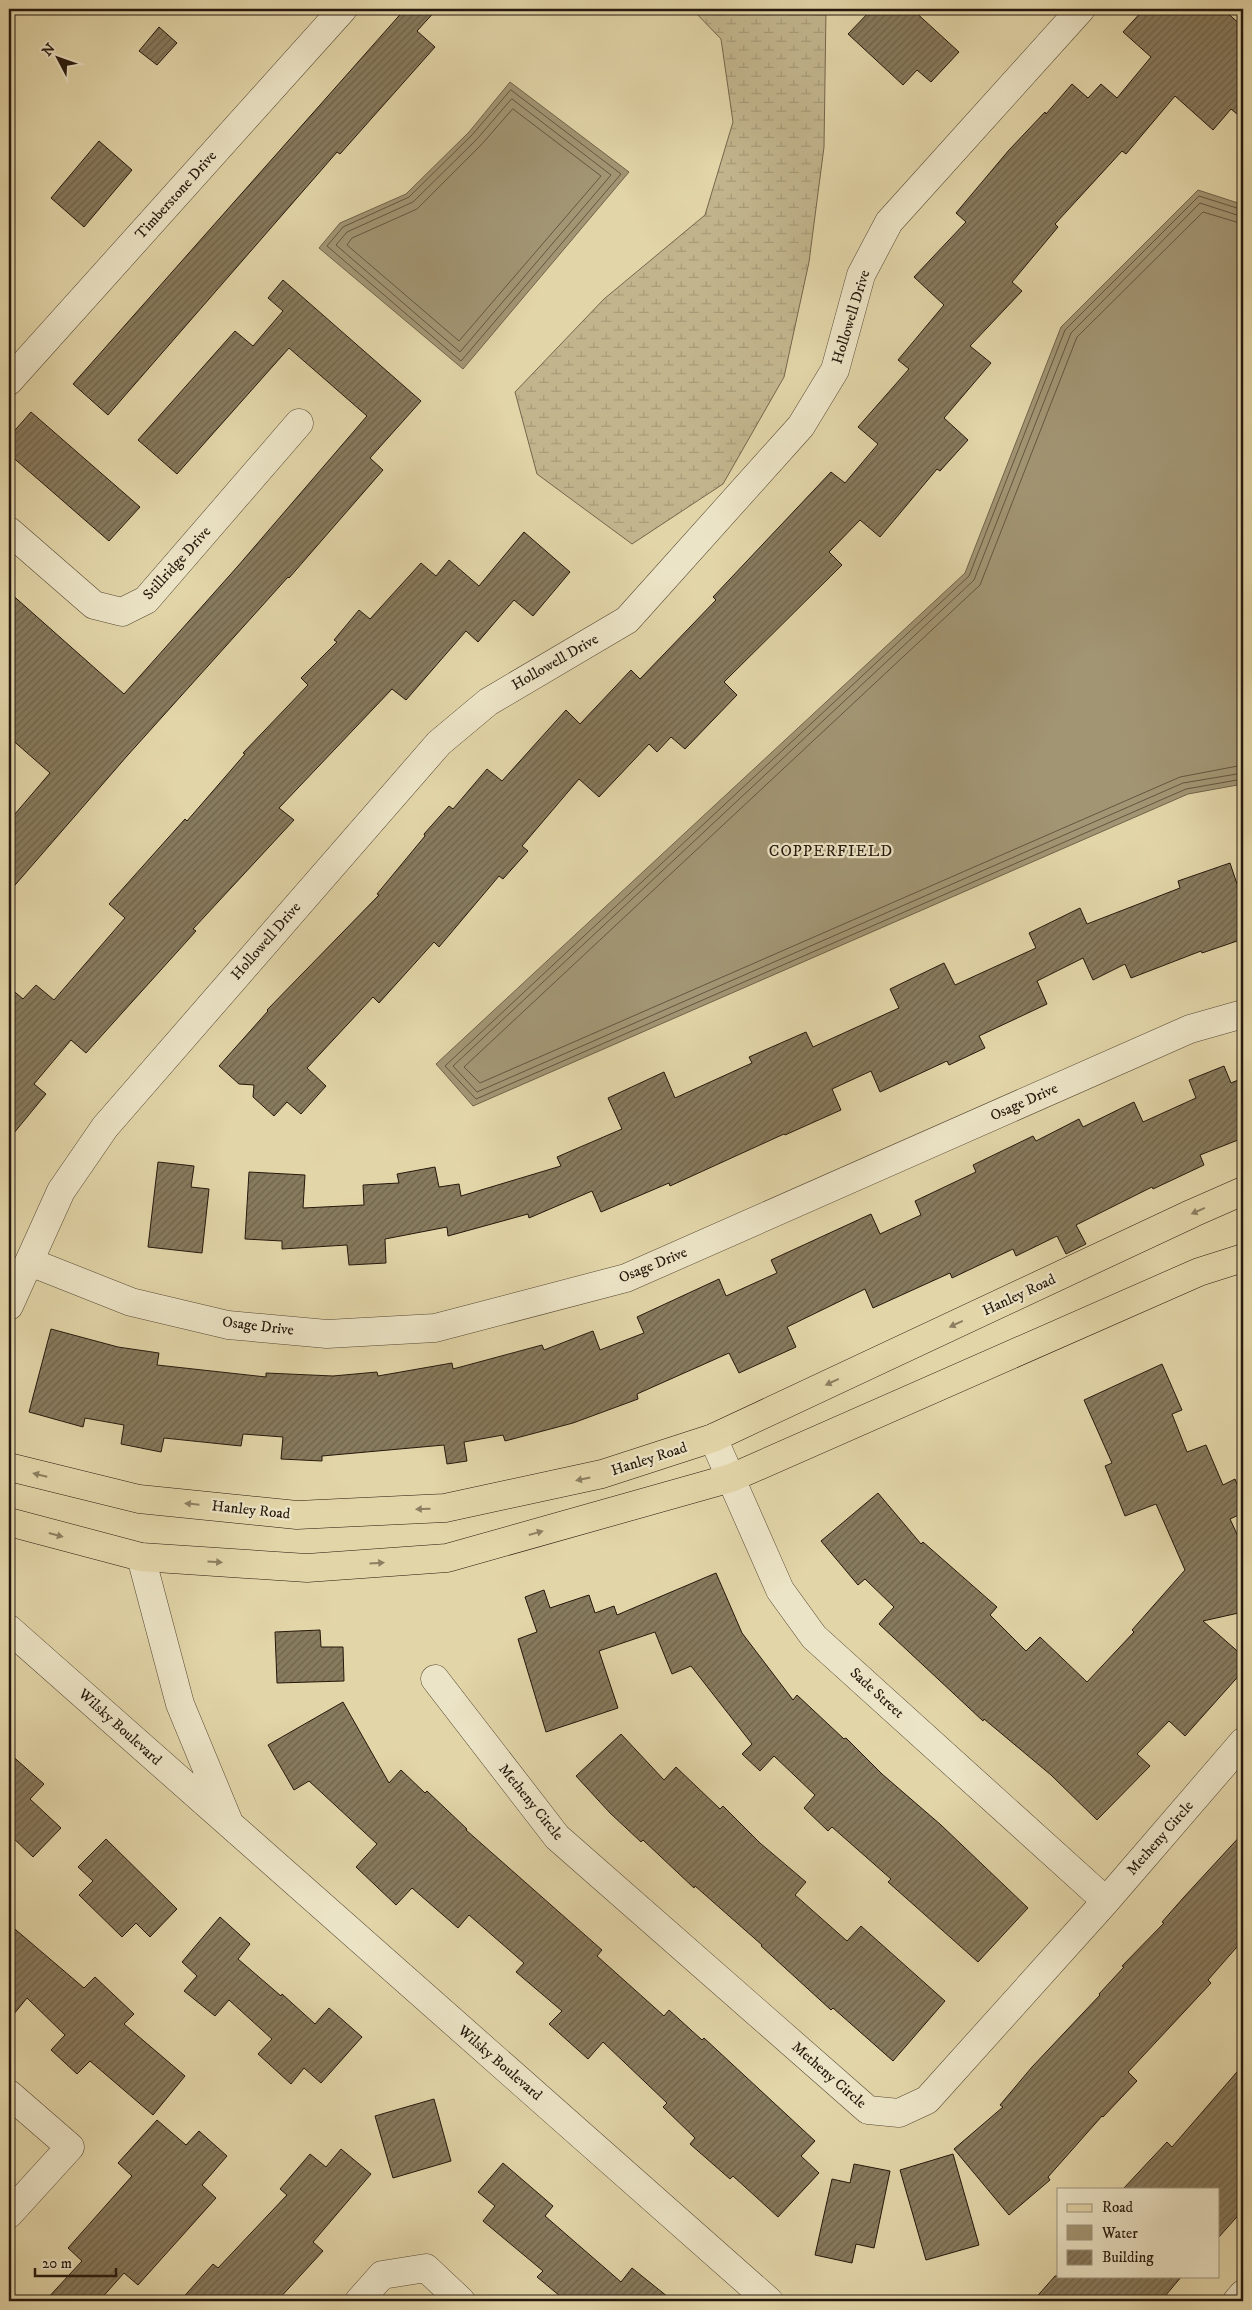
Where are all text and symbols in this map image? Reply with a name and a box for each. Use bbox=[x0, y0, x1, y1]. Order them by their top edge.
north arrow bbox=[32, 32, 82, 82]
text: N bbox=[38, 40, 60, 60]
street label: Timberstone Drive bbox=[131, 147, 221, 243]
street label: Hollowell Drive bbox=[828, 268, 874, 366]
street label: Stillridge Drive bbox=[139, 522, 215, 604]
street label: Hollowell Drive bbox=[508, 629, 602, 695]
district label: COPPERFIELD bbox=[769, 841, 893, 861]
street label: Hollowell Drive bbox=[227, 898, 305, 984]
street label: Osage Drive bbox=[987, 1079, 1061, 1125]
one-way arrow bbox=[1191, 1207, 1205, 1215]
street label: Osage Drive bbox=[616, 1243, 690, 1287]
street label: Hanley Road bbox=[979, 1270, 1059, 1320]
street label: Osage Drive bbox=[221, 1312, 295, 1340]
one-way arrow bbox=[949, 1320, 963, 1328]
one-way arrow bbox=[825, 1379, 839, 1387]
street label: Hanley Road bbox=[609, 1438, 690, 1480]
one-way arrow bbox=[32, 1471, 47, 1479]
one-way arrow bbox=[574, 1475, 590, 1483]
street label: Hanley Road bbox=[211, 1496, 292, 1524]
one-way arrow bbox=[183, 1500, 199, 1508]
one-way arrow bbox=[415, 1506, 431, 1514]
one-way arrow bbox=[529, 1528, 544, 1536]
one-way arrow bbox=[48, 1531, 63, 1539]
one-way arrow bbox=[208, 1559, 224, 1567]
one-way arrow bbox=[370, 1559, 386, 1567]
street label: Sade Street bbox=[846, 1664, 908, 1722]
street label: Wilsky Boulevard bbox=[74, 1684, 166, 1770]
street label: Metheny Circle bbox=[494, 1760, 568, 1844]
street label: Metheny Circle bbox=[1122, 1797, 1198, 1879]
street label: Wilsky Boulevard bbox=[453, 2021, 546, 2105]
street label: Metheny Circle bbox=[788, 2037, 870, 2113]
legend bbox=[1057, 2188, 1220, 2278]
text: Road bbox=[1102, 2198, 1134, 2217]
text: Water bbox=[1101, 2224, 1138, 2243]
scale bar bbox=[35, 2245, 116, 2277]
text: Building bbox=[1102, 2248, 1154, 2267]
text: 20 m bbox=[42, 2254, 72, 2273]

